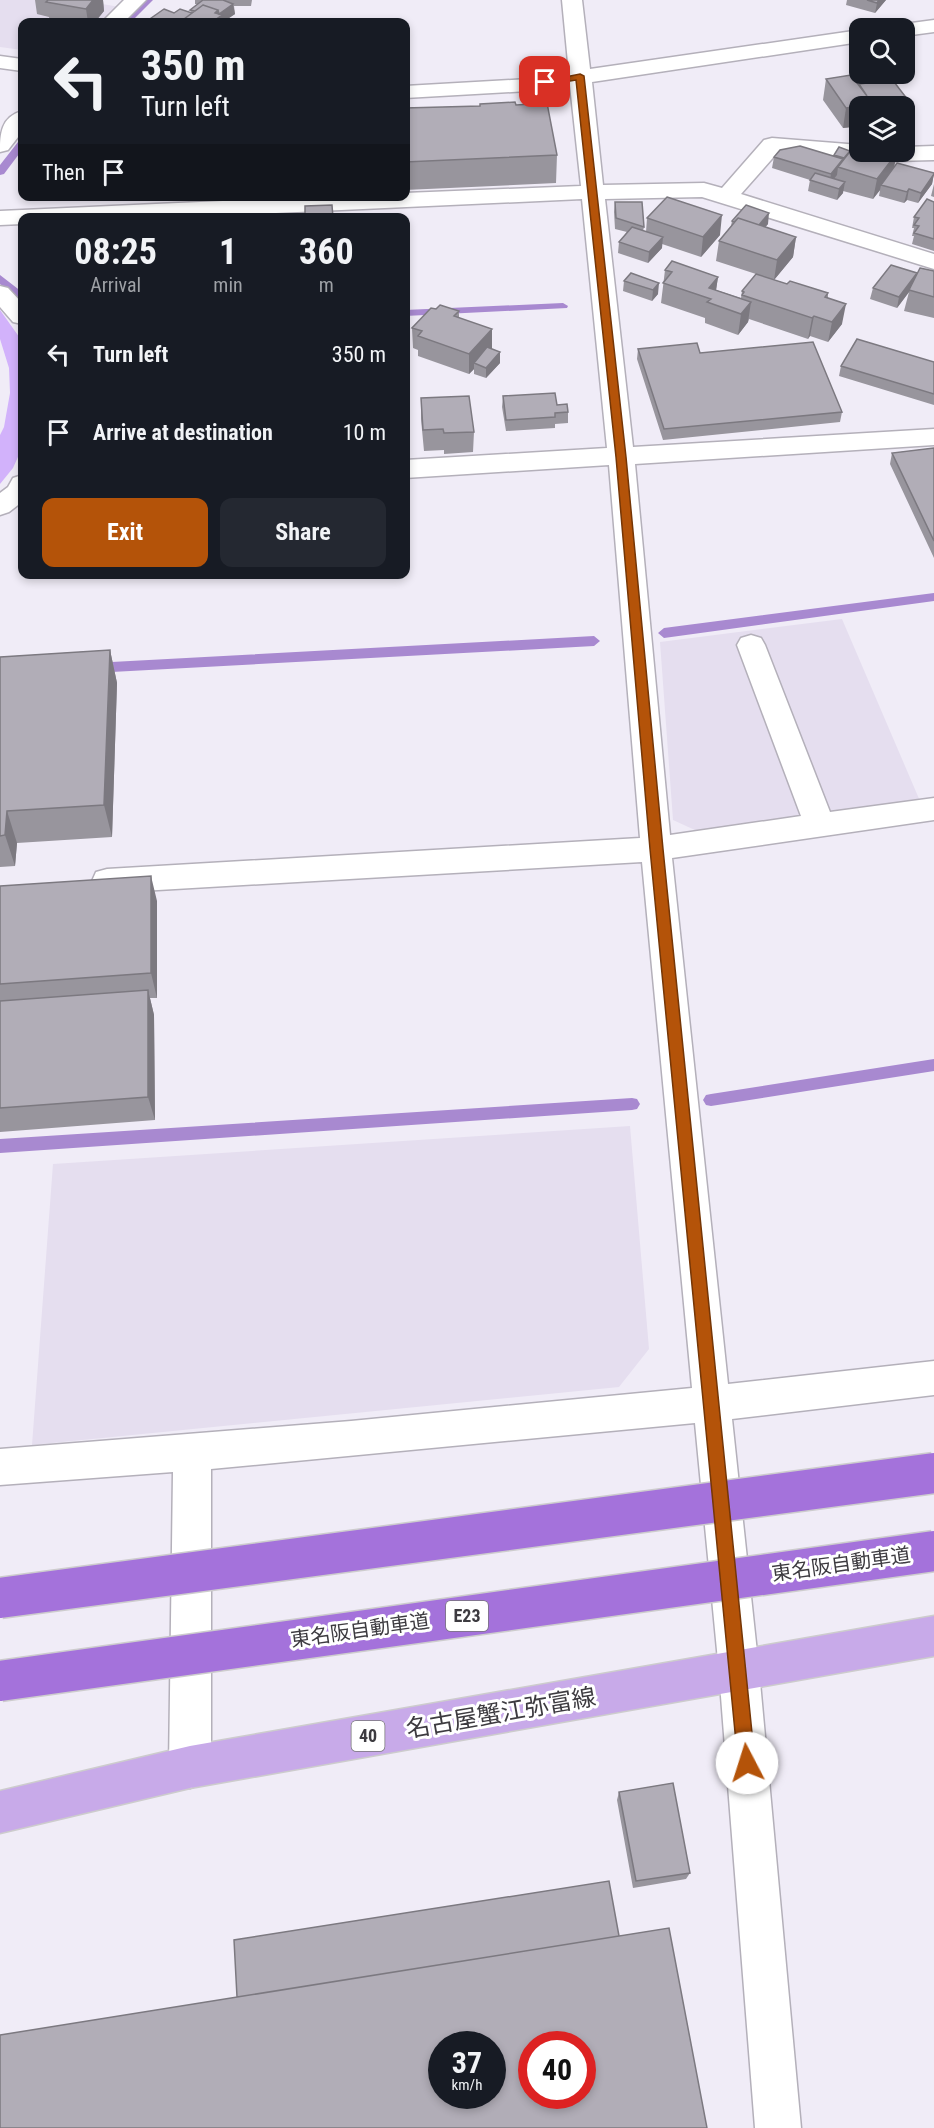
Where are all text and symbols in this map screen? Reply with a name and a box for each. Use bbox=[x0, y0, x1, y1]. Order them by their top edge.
map controls bbox=[849, 18, 915, 162]
button: search bbox=[849, 18, 915, 84]
text: 350 m bbox=[141, 41, 246, 90]
icon: left bbox=[42, 42, 120, 120]
pin bbox=[519, 56, 570, 107]
icon: arrive bbox=[528, 65, 561, 98]
text: Turn left bbox=[141, 91, 230, 123]
button: layers bbox=[849, 96, 915, 162]
icon: arrive bbox=[97, 156, 130, 189]
text: Then bbox=[42, 160, 85, 185]
text: 08:25 bbox=[74, 231, 157, 273]
text: 1 bbox=[219, 231, 237, 273]
text: 360 bbox=[299, 231, 354, 273]
text: Arrival bbox=[90, 273, 141, 297]
text: min bbox=[213, 273, 243, 297]
text: m bbox=[319, 273, 334, 297]
icon: left bbox=[42, 338, 75, 371]
text: Turn left bbox=[93, 342, 168, 367]
text: 350 m bbox=[332, 342, 386, 367]
icon: arrive bbox=[42, 416, 75, 449]
text: Arrive at destination bbox=[93, 420, 273, 445]
text: 10 m bbox=[343, 420, 386, 445]
button: Exit bbox=[42, 498, 208, 567]
button: Share bbox=[220, 498, 386, 567]
street label: 東名阪自動車道 bbox=[770, 1542, 912, 1586]
road number: E23 bbox=[446, 1601, 488, 1631]
street label: 東名阪自動車道 bbox=[289, 1608, 431, 1652]
street label: 名古屋蟹江弥富線 bbox=[404, 1683, 598, 1743]
road number: 40 bbox=[352, 1721, 385, 1751]
position arrow bbox=[715, 1731, 779, 1795]
speed limit sign: 40 bbox=[518, 2031, 596, 2109]
text: 37 bbox=[452, 2045, 482, 2080]
text: km/h bbox=[452, 2076, 482, 2094]

